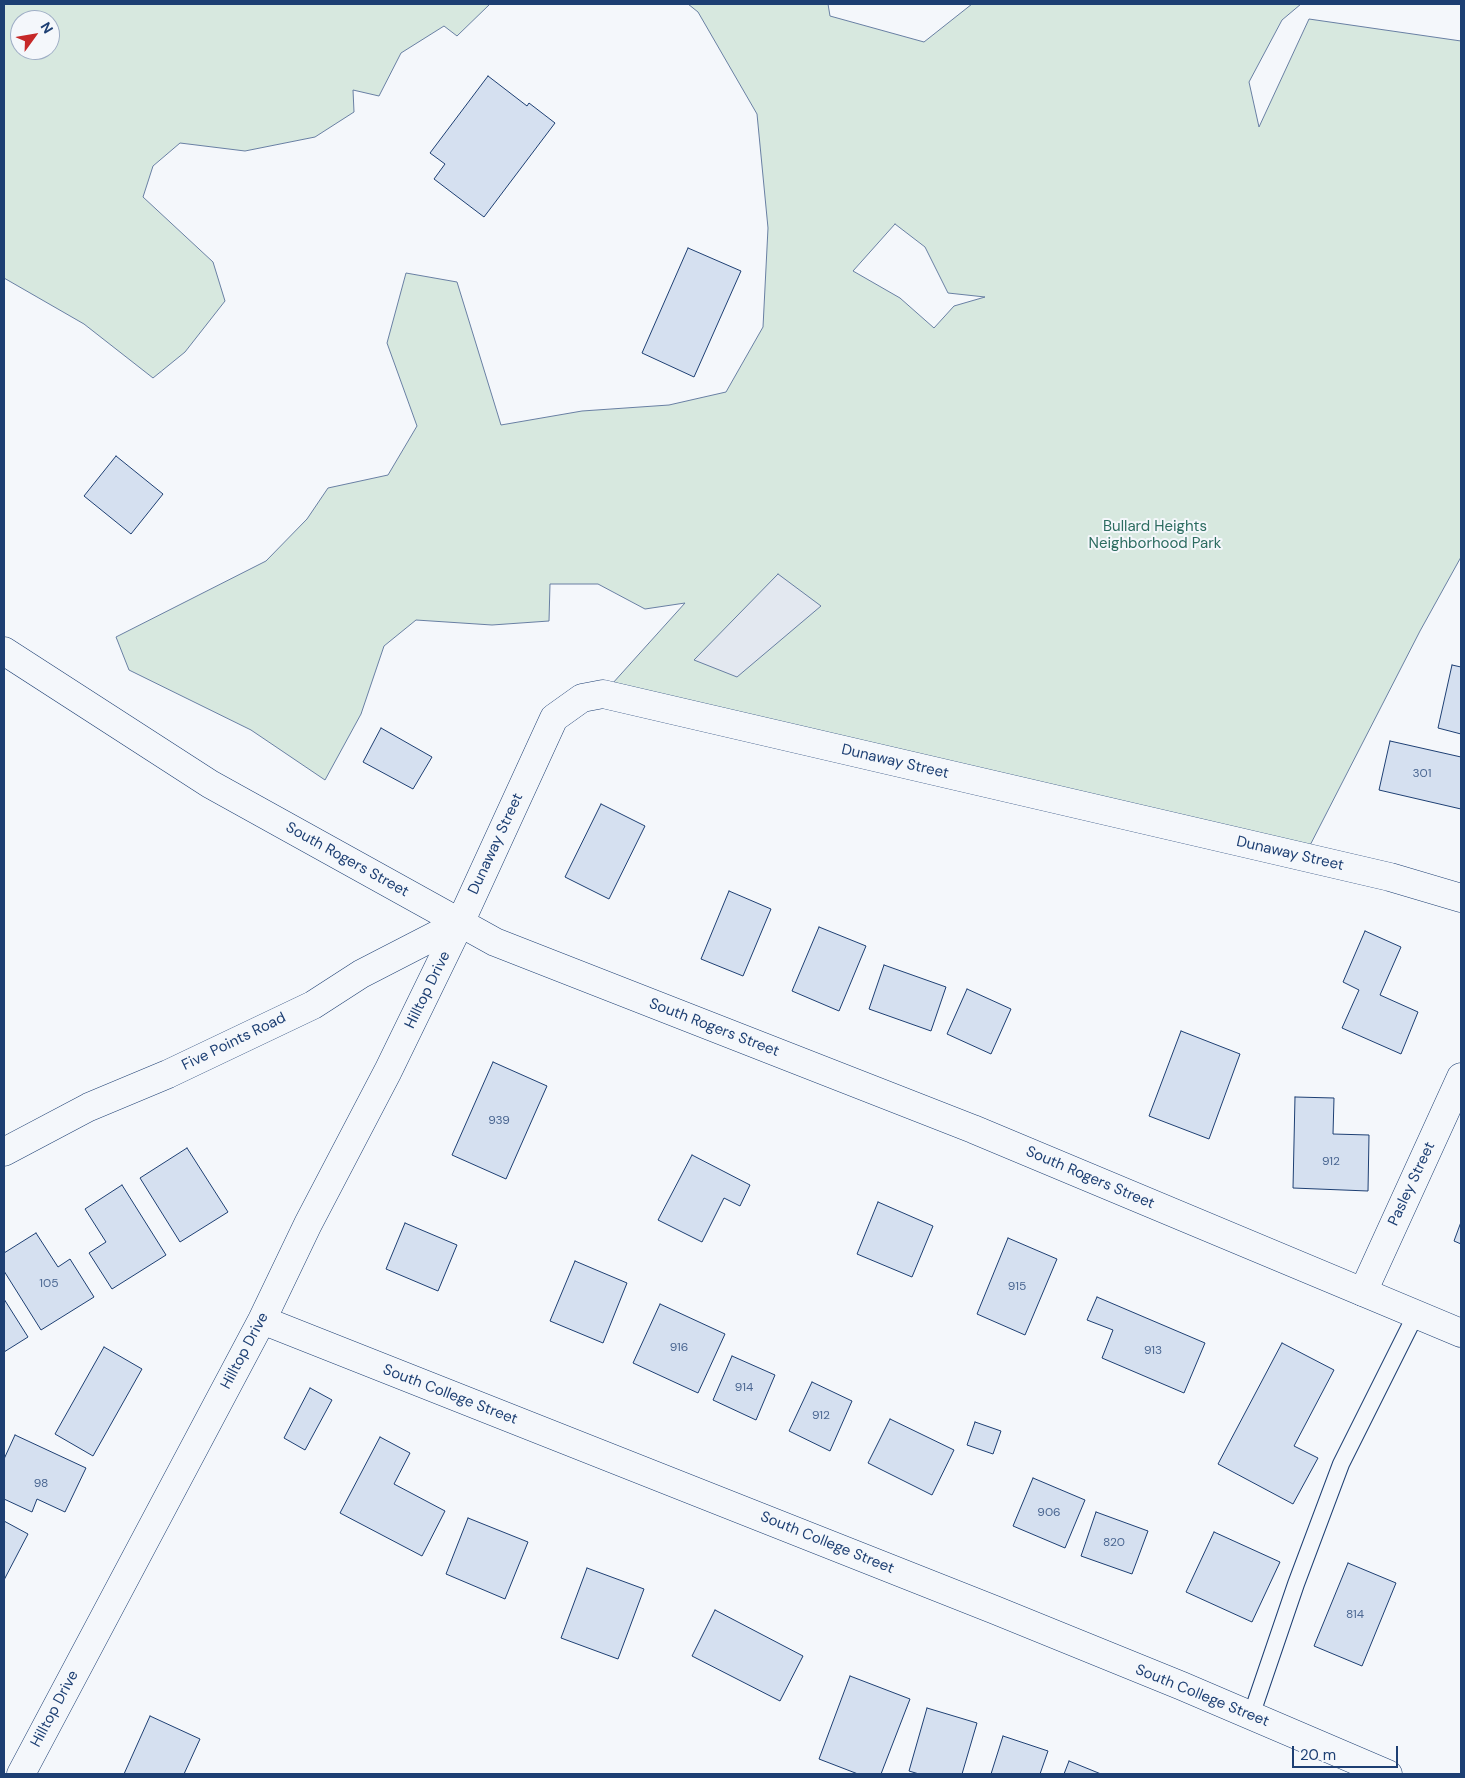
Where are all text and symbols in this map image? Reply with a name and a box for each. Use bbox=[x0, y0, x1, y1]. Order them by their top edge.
north arrow bbox=[10, 10, 60, 60]
text: N bbox=[37, 18, 57, 37]
park label: Bullard Heights Neighborhood Park bbox=[1089, 518, 1221, 553]
street label: Dunaway Street bbox=[840, 741, 950, 783]
house number: 301 bbox=[1412, 767, 1432, 781]
street label: Dunaway Street bbox=[465, 791, 527, 897]
street label: South Rogers Street bbox=[282, 819, 412, 901]
street label: Dunaway Street bbox=[1235, 833, 1345, 875]
street label: Hilltop Drive bbox=[402, 948, 454, 1032]
street label: South Rogers Street bbox=[646, 995, 782, 1061]
street label: Five Points Road bbox=[179, 1009, 289, 1075]
house number: 939 bbox=[488, 1114, 510, 1128]
street label: Pasley Street bbox=[1385, 1139, 1439, 1229]
street label: South Rogers Street bbox=[1023, 1143, 1157, 1213]
house number: 912 bbox=[1322, 1155, 1340, 1169]
house number: 105 bbox=[39, 1277, 59, 1291]
house number: 915 bbox=[1008, 1280, 1026, 1294]
street label: Hilltop Drive bbox=[217, 1310, 273, 1392]
house number: 916 bbox=[670, 1341, 688, 1355]
house number: 913 bbox=[1144, 1344, 1162, 1358]
street label: South College Street bbox=[380, 1361, 520, 1429]
house number: 914 bbox=[735, 1381, 753, 1395]
house number: 912 bbox=[812, 1409, 830, 1423]
house number: 98 bbox=[34, 1477, 48, 1491]
house number: 906 bbox=[1037, 1506, 1061, 1520]
street label: South College Street bbox=[758, 1508, 896, 1578]
house number: 820 bbox=[1103, 1536, 1125, 1550]
house number: 814 bbox=[1346, 1608, 1364, 1622]
street label: South College Street bbox=[1133, 1661, 1271, 1731]
street label: Hilltop Drive bbox=[27, 1668, 83, 1750]
scale bar bbox=[1295, 1736, 1401, 1768]
text: 20 m bbox=[1300, 1745, 1336, 1765]

